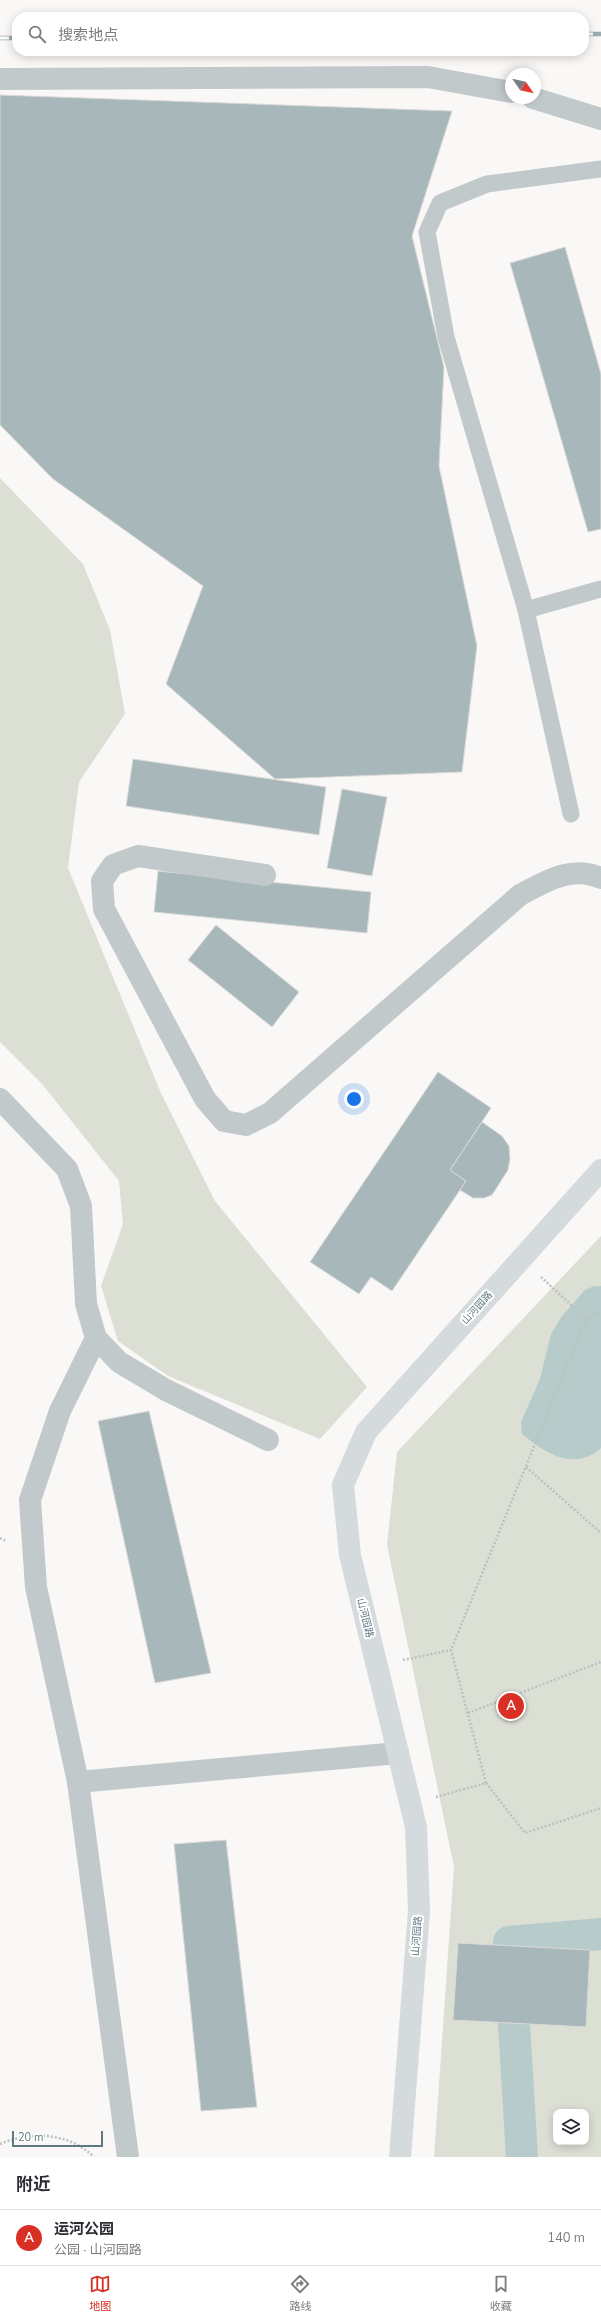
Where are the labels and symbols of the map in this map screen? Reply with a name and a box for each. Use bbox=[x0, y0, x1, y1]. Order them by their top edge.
north arrow bbox=[505, 68, 541, 104]
your location bbox=[344, 1089, 364, 1109]
street label: 山河园路 bbox=[458, 1288, 496, 1328]
street label: 山河园路 bbox=[353, 1597, 377, 1639]
pin: A bbox=[498, 1691, 524, 1721]
street label: 山河园路 bbox=[409, 1916, 425, 1956]
scale bar bbox=[12, 2129, 103, 2148]

